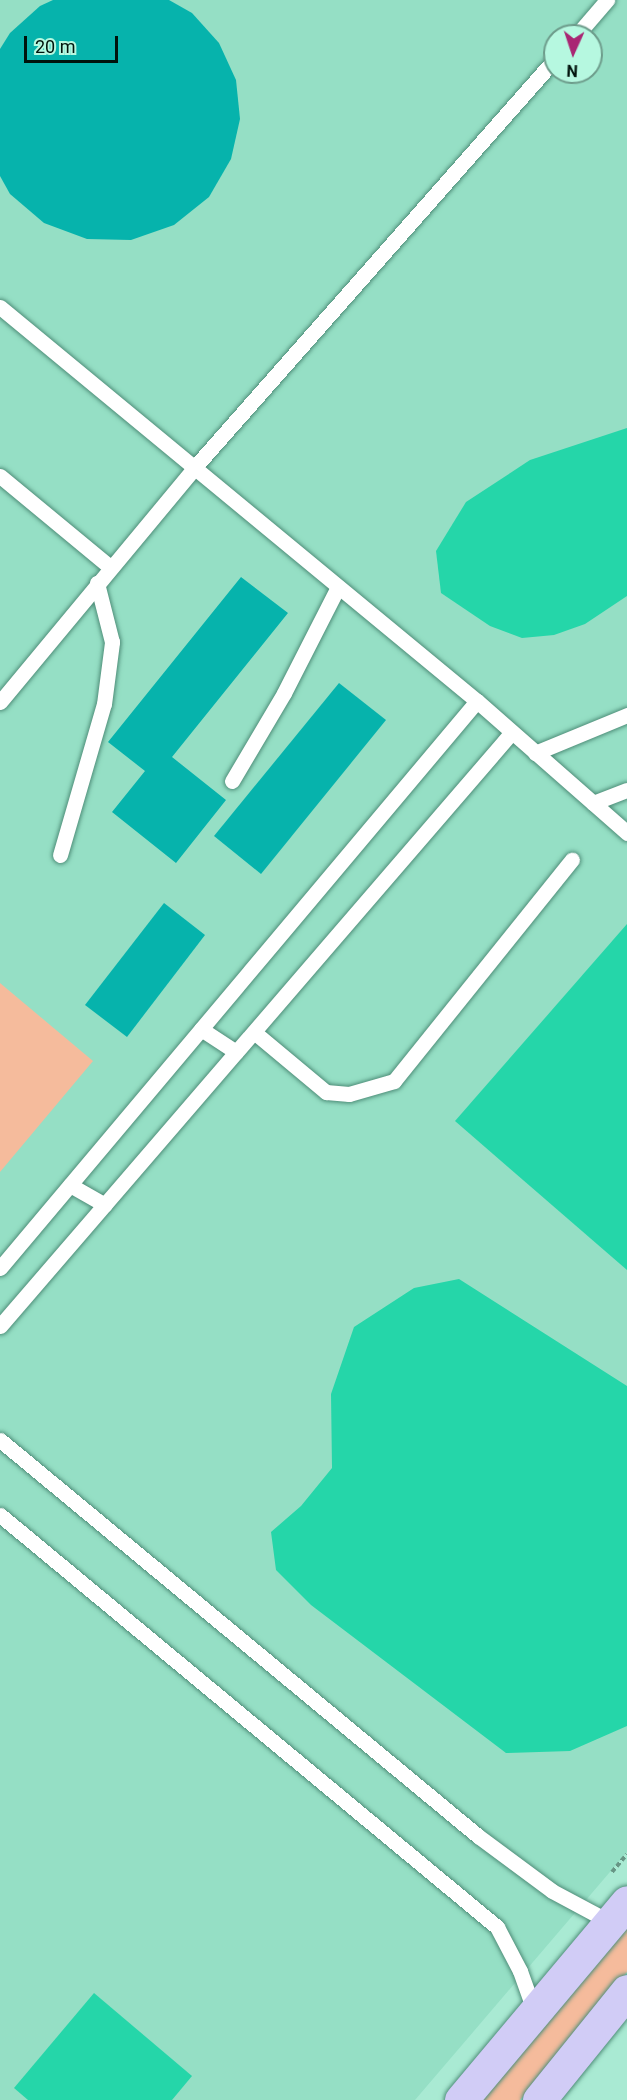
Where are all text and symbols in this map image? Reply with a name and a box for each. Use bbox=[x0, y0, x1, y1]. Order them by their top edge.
scale bar bbox=[27, 24, 122, 62]
north arrow bbox=[543, 24, 603, 84]
text: 20 m bbox=[35, 36, 75, 57]
text: N bbox=[566, 61, 578, 80]

